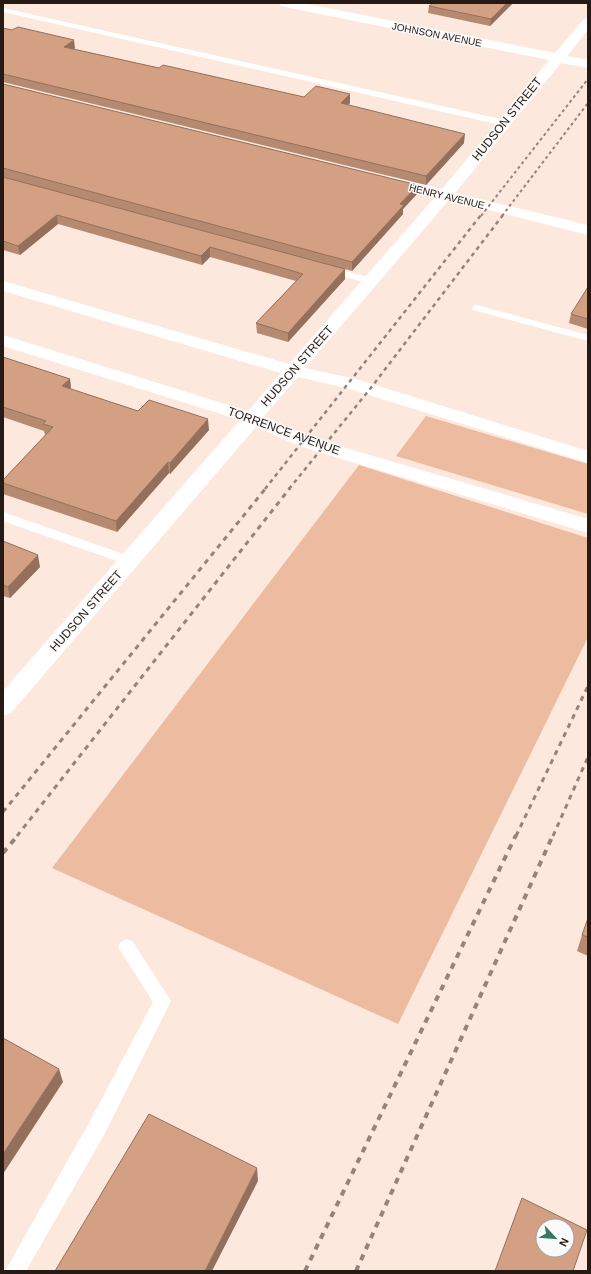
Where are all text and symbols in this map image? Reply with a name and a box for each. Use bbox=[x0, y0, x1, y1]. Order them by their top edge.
street label: JOHNSON AVENUE bbox=[391, 20, 483, 49]
street label: HUDSON STREET bbox=[469, 74, 545, 163]
street label: HENRY AVENUE bbox=[408, 182, 486, 211]
street label: HUDSON STREET bbox=[258, 322, 336, 409]
street label: TORRENCE AVENUE bbox=[226, 404, 342, 458]
street label: HUDSON STREET bbox=[47, 567, 125, 654]
north arrow bbox=[535, 1218, 575, 1258]
text: N bbox=[557, 1236, 571, 1249]

